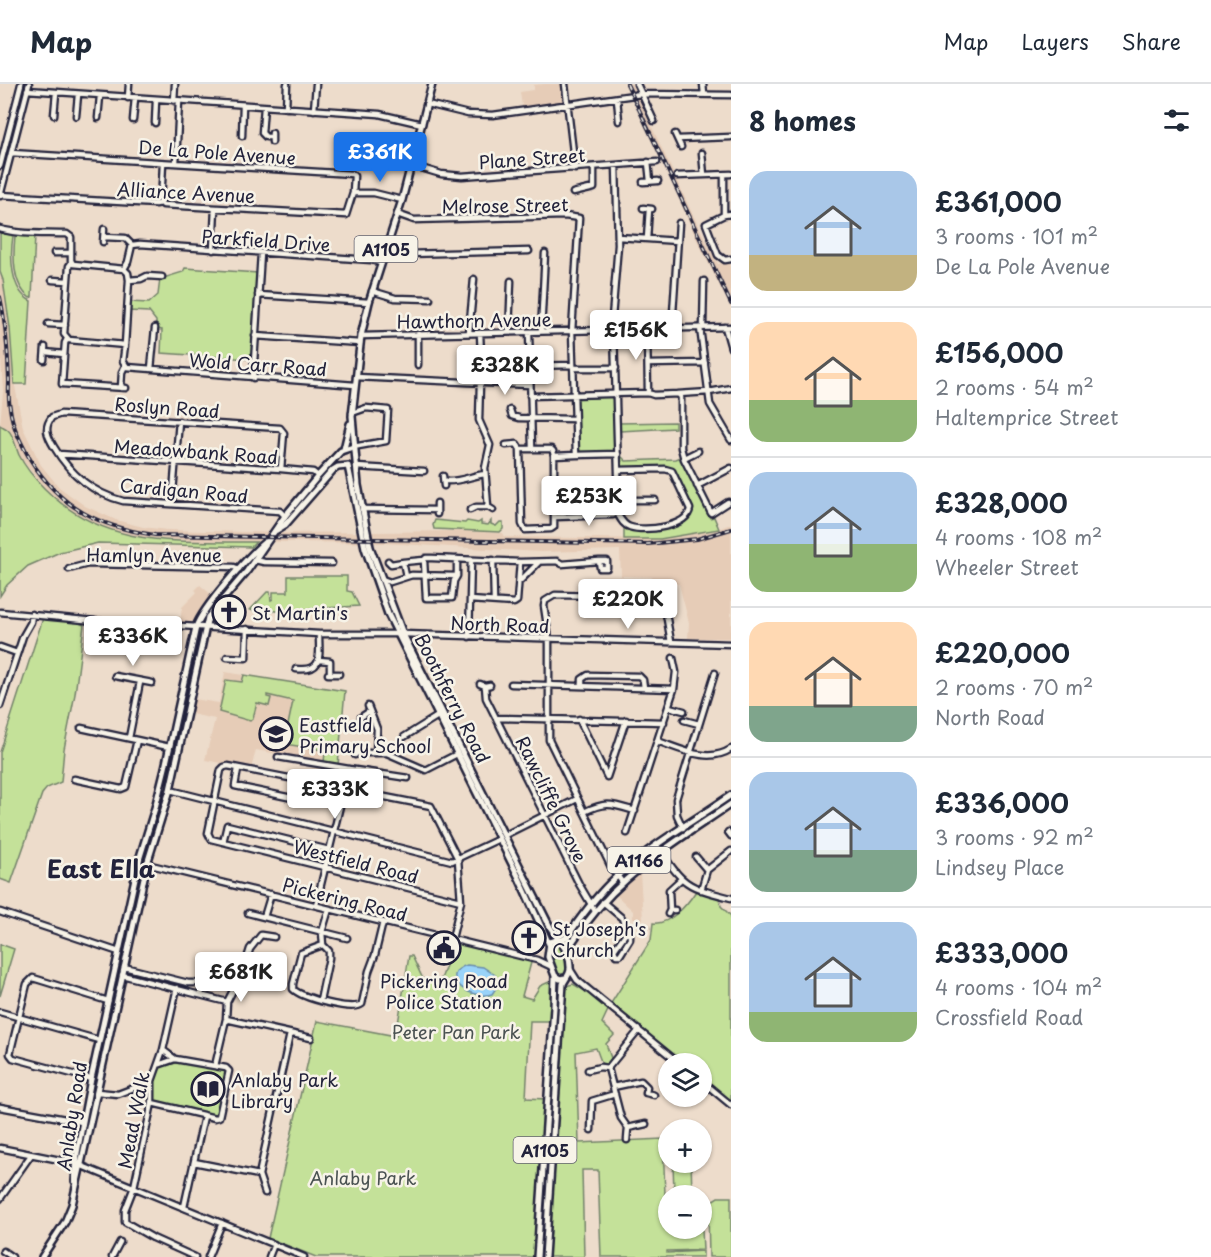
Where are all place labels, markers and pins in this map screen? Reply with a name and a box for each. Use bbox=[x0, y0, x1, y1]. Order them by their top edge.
pin: £361K bbox=[338, 132, 422, 183]
pin: £156K bbox=[594, 310, 678, 361]
pin: £328K bbox=[463, 345, 547, 396]
pin: £253K bbox=[547, 476, 631, 527]
pin: £220K bbox=[586, 579, 670, 630]
church icon: St Martin's bbox=[211, 594, 247, 630]
place label: St Martin's bbox=[252, 599, 348, 626]
pin: £336K bbox=[91, 616, 175, 667]
place label: Eastfield Primary School bbox=[299, 711, 431, 759]
school or university icon: Eastfield Primary School bbox=[258, 716, 294, 752]
pin: £333K bbox=[293, 769, 377, 820]
place label: St Joseph's Church bbox=[552, 915, 646, 963]
church icon: St Joseph's Church bbox=[511, 920, 547, 956]
public building icon: Pickering Road Police Station bbox=[426, 930, 462, 966]
pin: £681K bbox=[199, 952, 283, 1003]
place label: Pickering Road Police Station bbox=[380, 967, 508, 1015]
place label: Anlaby Park Library bbox=[231, 1066, 338, 1114]
library icon: Anlaby Park Library bbox=[190, 1071, 226, 1107]

